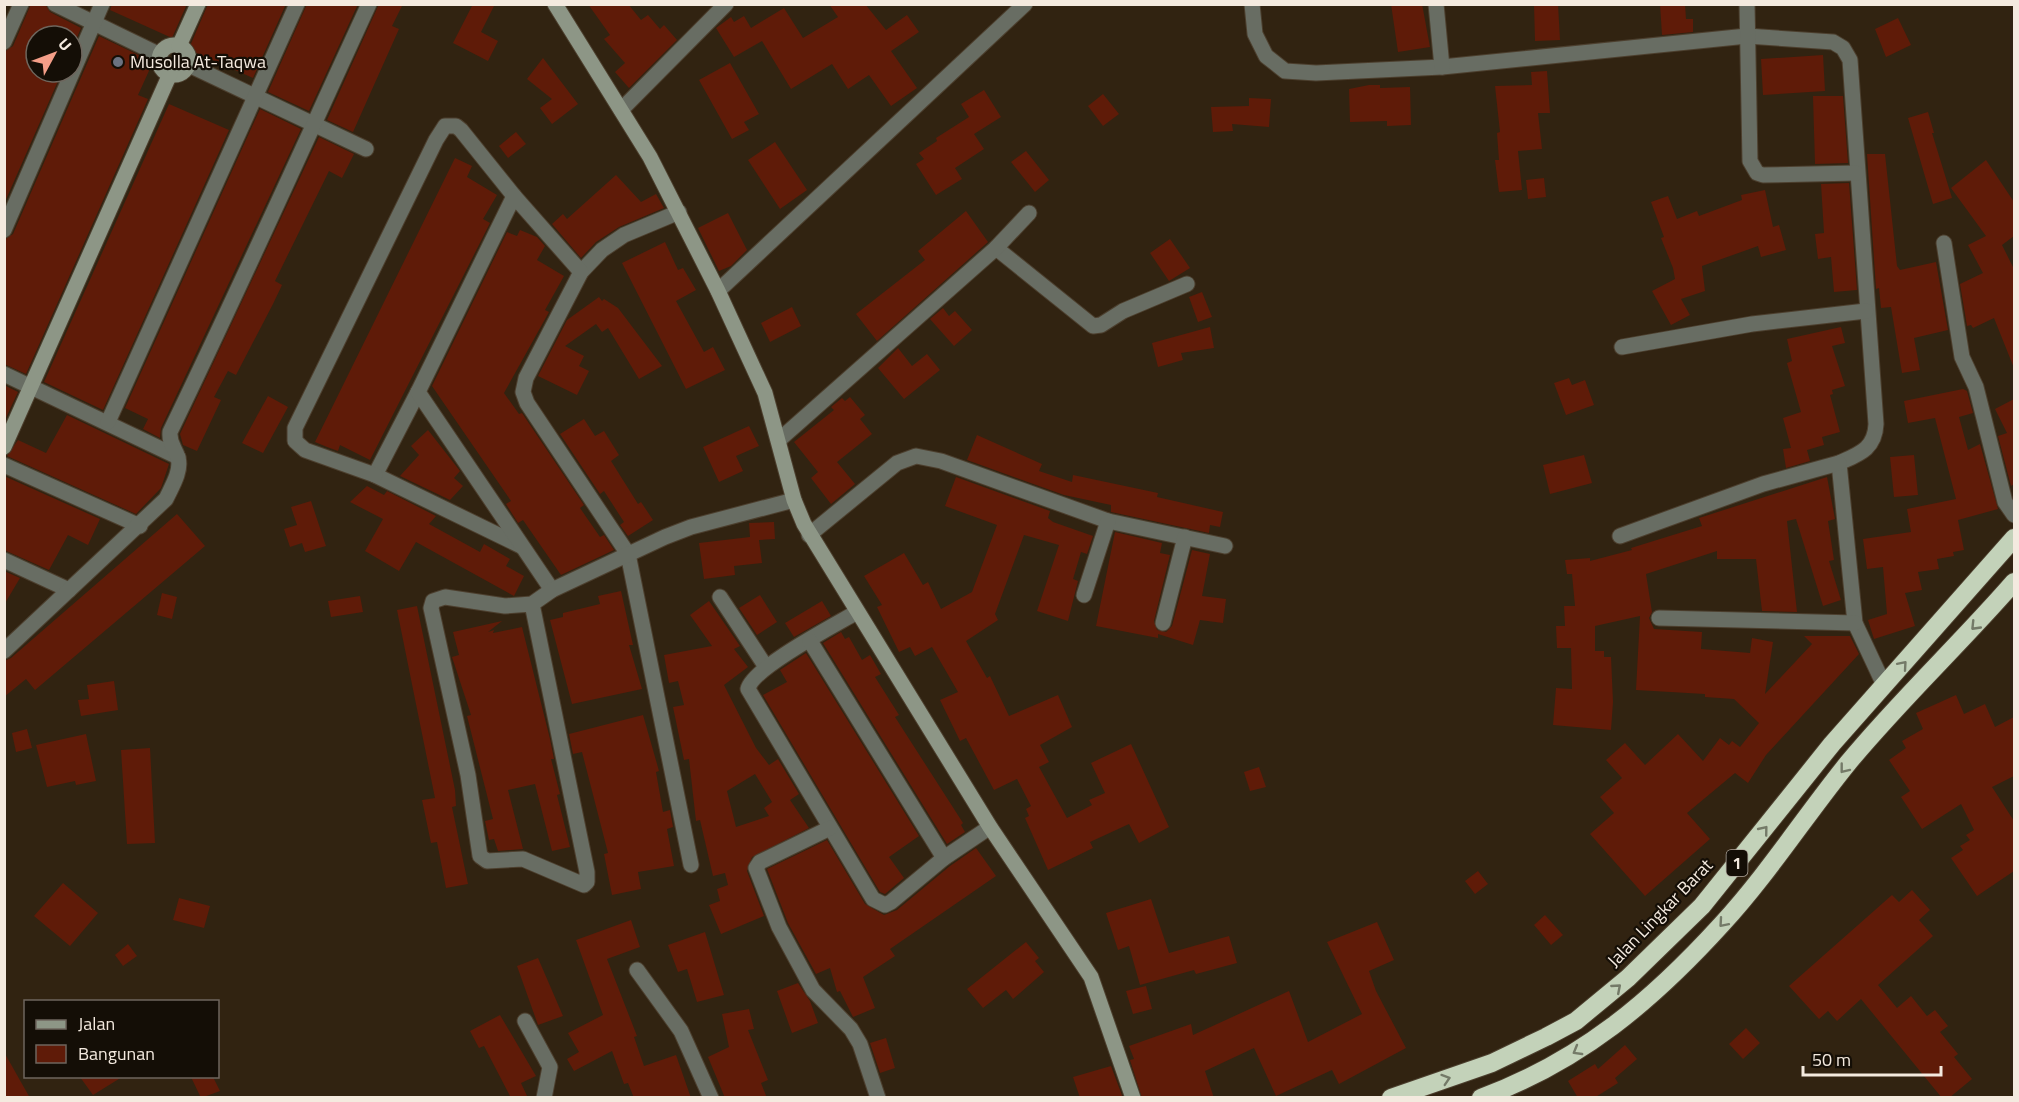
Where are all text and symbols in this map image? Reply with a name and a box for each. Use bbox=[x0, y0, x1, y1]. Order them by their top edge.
north arrow bbox=[24, 24, 84, 84]
text: U bbox=[53, 32, 78, 56]
place label: Musolla At-Taqwa bbox=[130, 48, 266, 75]
marker: Musolla At-Taqwa bbox=[111, 55, 125, 69]
one-way arrow bbox=[1971, 619, 1982, 629]
one-way arrow bbox=[1895, 661, 1906, 672]
one-way arrow bbox=[1840, 763, 1851, 774]
one-way arrow bbox=[1756, 826, 1767, 837]
road number: 1 bbox=[1726, 850, 1748, 876]
street label: Jalan Lingkar Barat bbox=[1601, 852, 1719, 973]
one-way arrow bbox=[1719, 916, 1730, 926]
one-way arrow bbox=[1610, 984, 1621, 995]
legend bbox=[24, 1000, 219, 1078]
text: Jalan bbox=[78, 1010, 115, 1037]
scale bar bbox=[1803, 1039, 1941, 1077]
text: Bangunan bbox=[78, 1040, 155, 1067]
one-way arrow bbox=[1573, 1043, 1583, 1055]
text: 50 m bbox=[1812, 1046, 1851, 1073]
one-way arrow bbox=[1440, 1074, 1451, 1087]

